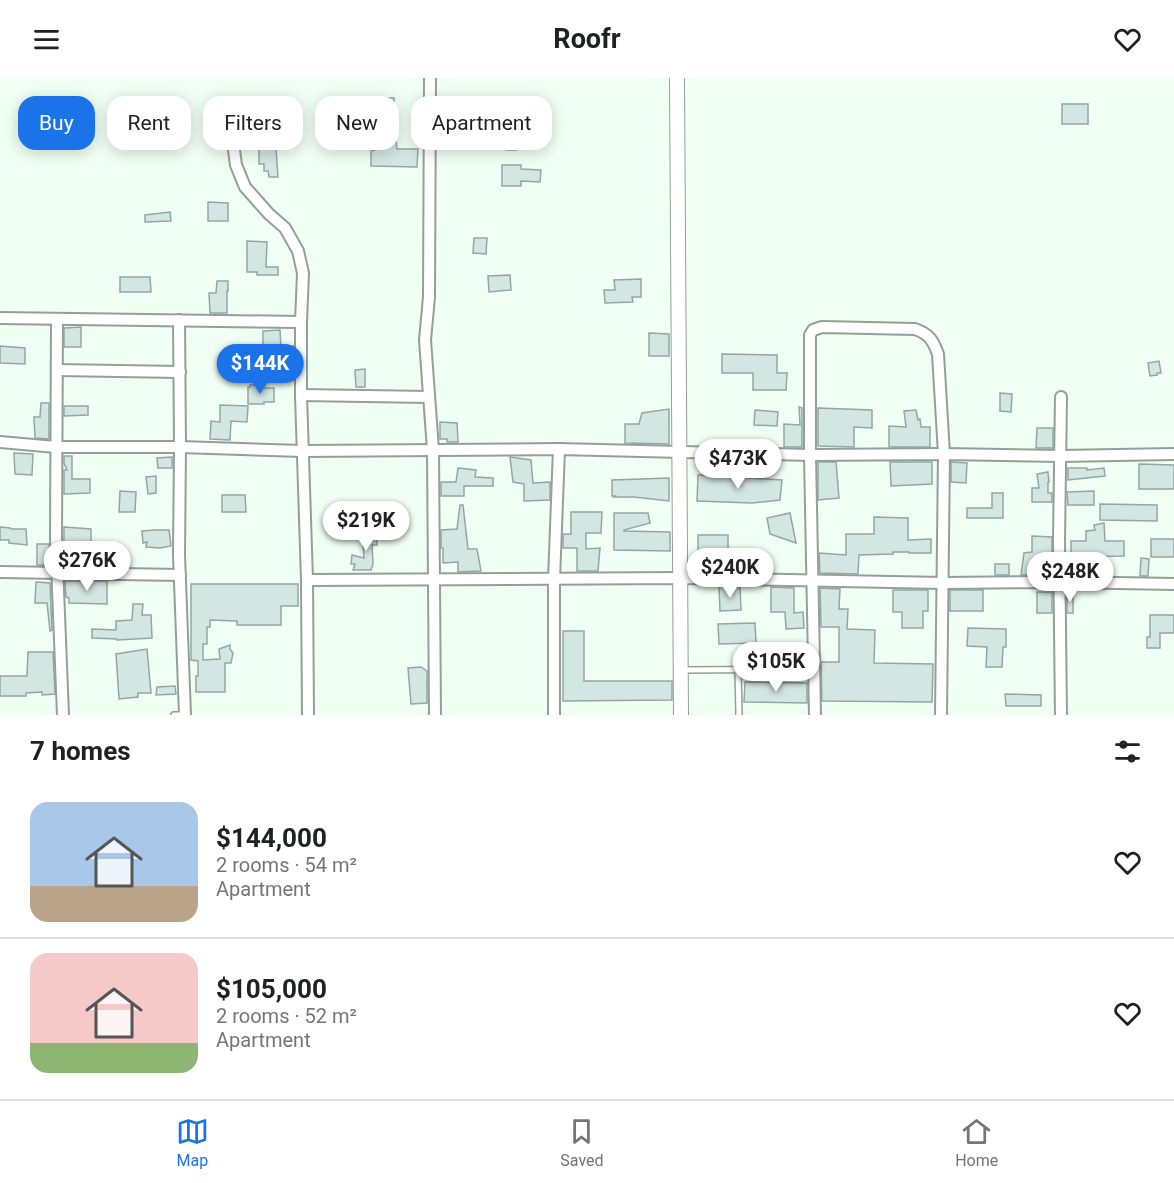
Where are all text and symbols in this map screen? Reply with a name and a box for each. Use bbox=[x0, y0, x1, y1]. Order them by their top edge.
icon: menu bbox=[30, 23, 63, 56]
text: Roofr bbox=[553, 23, 621, 55]
icon: heart bbox=[1111, 23, 1144, 56]
chip: Buy bbox=[18, 96, 95, 150]
chip: Rent bbox=[107, 96, 191, 150]
chip: Filters bbox=[203, 96, 303, 150]
chip: New bbox=[315, 96, 399, 150]
chip: Apartment bbox=[411, 96, 552, 150]
pin: $144K bbox=[218, 344, 302, 395]
text: $144K bbox=[231, 351, 289, 375]
pin: $473K bbox=[696, 439, 780, 490]
text: $473K bbox=[709, 446, 767, 470]
pin: $219K bbox=[324, 501, 408, 552]
text: $219K bbox=[337, 508, 395, 532]
pin: $276K bbox=[45, 541, 129, 592]
text: $276K bbox=[58, 548, 116, 572]
pin: $240K bbox=[688, 548, 772, 599]
pin: $248K bbox=[1028, 552, 1112, 603]
text: $240K bbox=[701, 555, 759, 579]
text: $248K bbox=[1041, 559, 1099, 583]
pin: $105K bbox=[734, 642, 818, 693]
text: $105K bbox=[747, 649, 805, 673]
icon: filters bbox=[1111, 735, 1144, 768]
text: 7 homes bbox=[30, 736, 131, 766]
text: $144,000 bbox=[216, 823, 327, 853]
icon: home bbox=[78, 826, 150, 898]
icon: heart bbox=[1111, 846, 1144, 879]
text: 2 rooms · 54 m² bbox=[216, 853, 357, 877]
text: Apartment bbox=[216, 877, 311, 901]
text: $105,000 bbox=[216, 974, 327, 1004]
icon: home bbox=[78, 977, 150, 1049]
icon: heart bbox=[1111, 997, 1144, 1030]
text: 2 rooms · 52 m² bbox=[216, 1004, 357, 1028]
text: Apartment bbox=[216, 1028, 311, 1052]
tab: Map bbox=[176, 1115, 209, 1170]
tab: Saved bbox=[560, 1115, 604, 1170]
tab: Home bbox=[955, 1115, 998, 1170]

